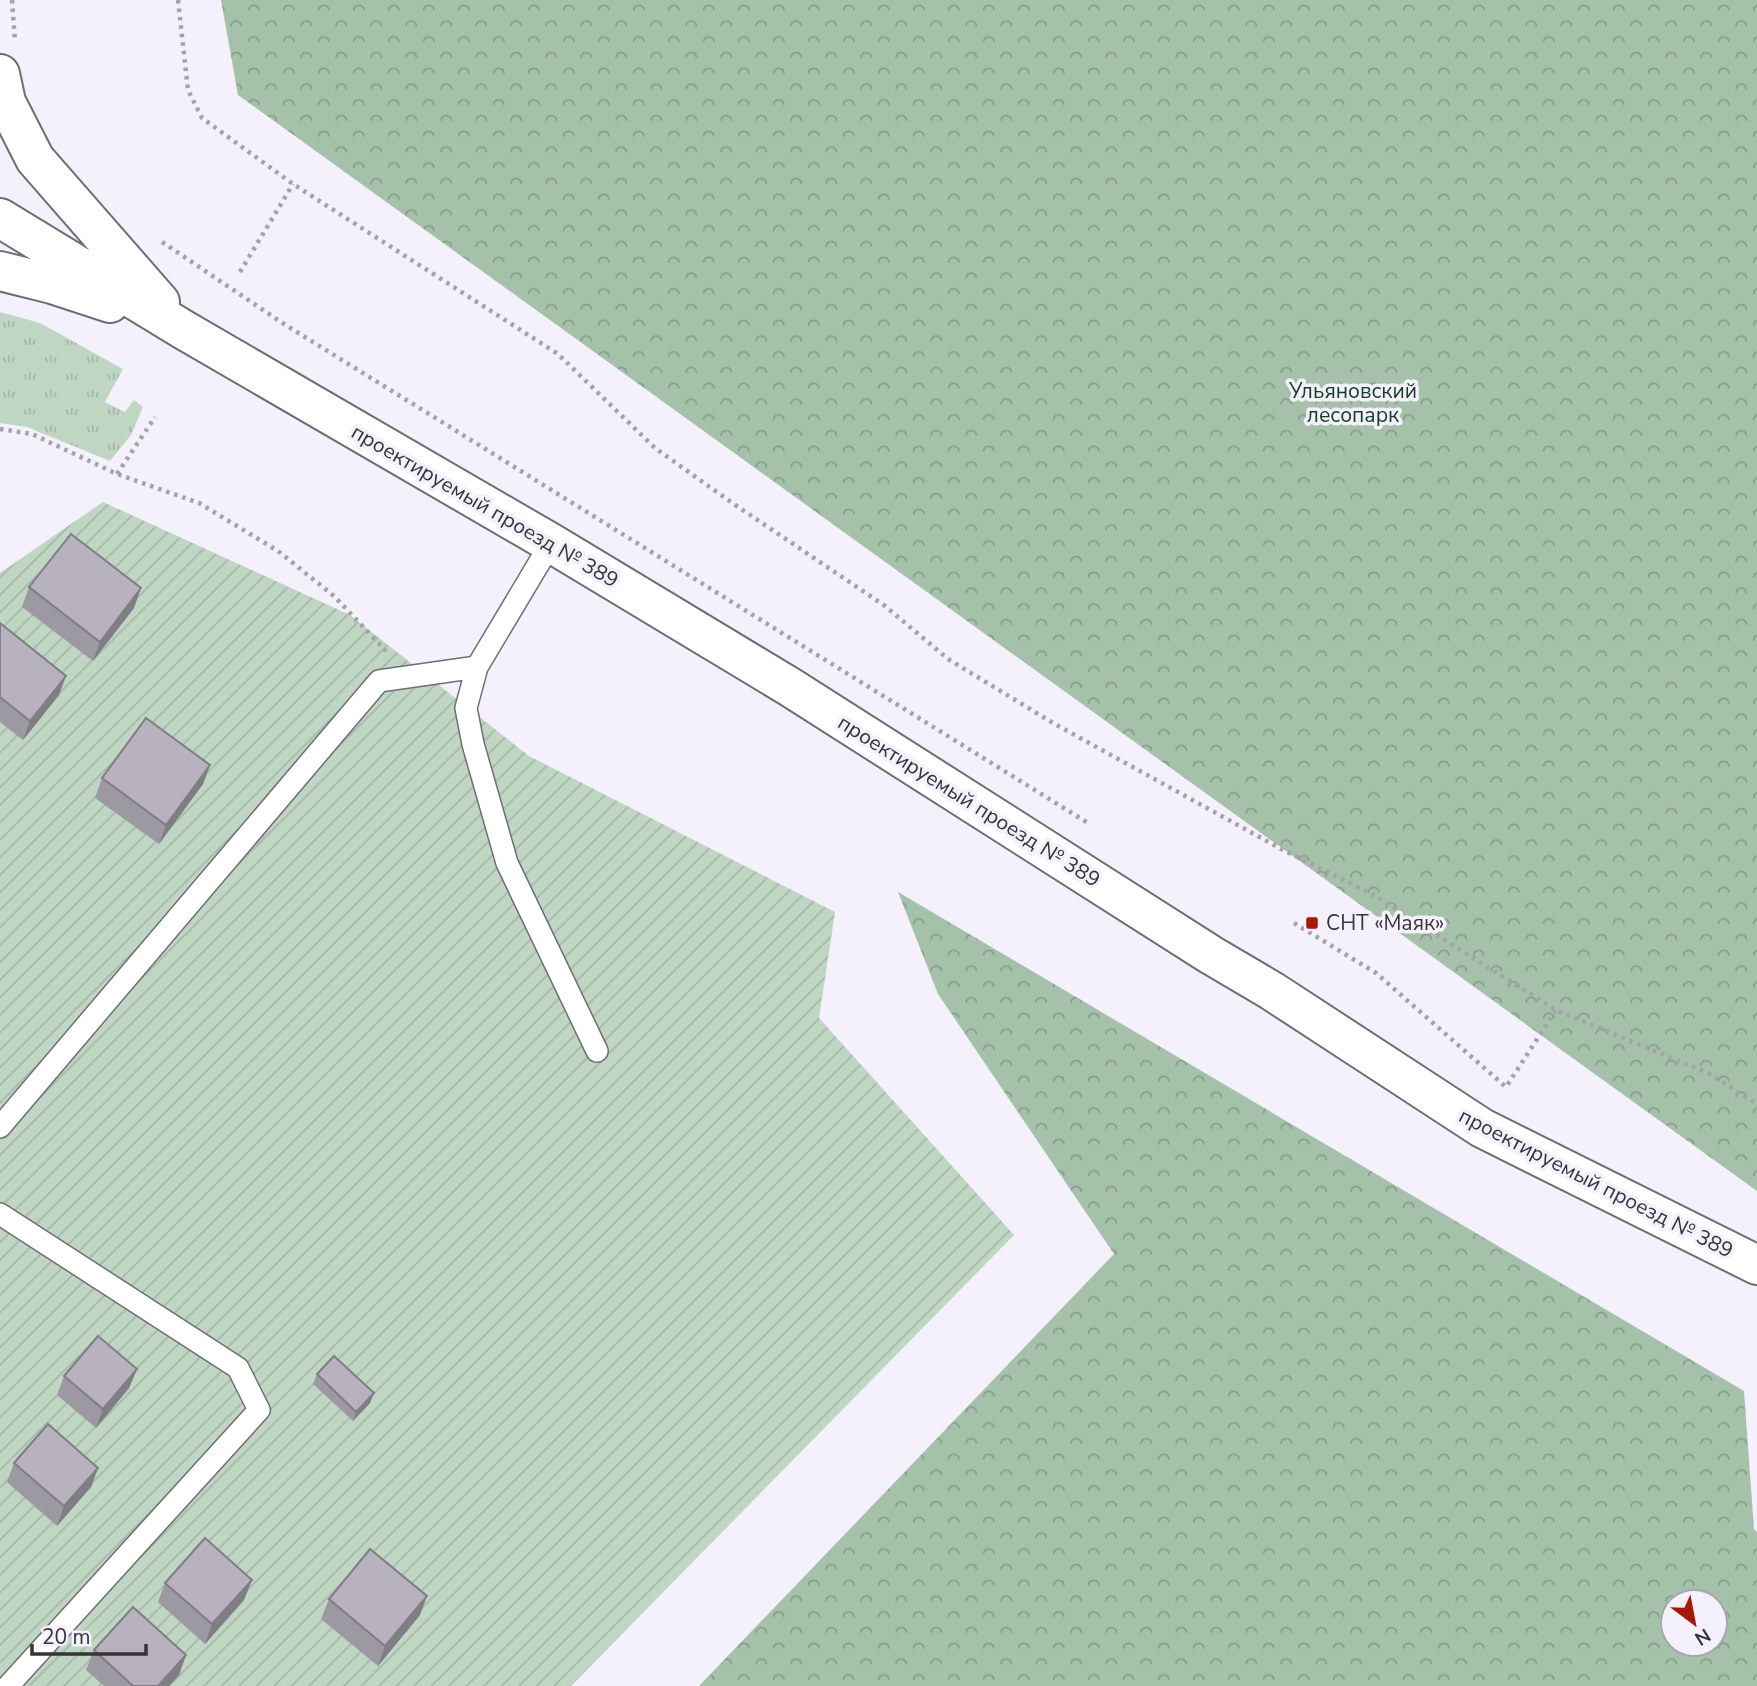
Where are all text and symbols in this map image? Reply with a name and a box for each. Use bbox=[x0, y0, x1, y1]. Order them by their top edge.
park label: Ульяновский лесопарк bbox=[1288, 377, 1417, 429]
street label: проектируемый проезд № 389 bbox=[346, 418, 624, 594]
street label: проектируемый проезд № 389 bbox=[833, 708, 1105, 894]
place label: СНТ «Маяк» bbox=[1326, 909, 1444, 937]
marker: СНТ «Маяк» bbox=[1304, 915, 1320, 931]
street label: проектируемый проезд № 389 bbox=[1454, 1101, 1738, 1265]
north arrow bbox=[1659, 1588, 1729, 1658]
scale bar bbox=[32, 1612, 145, 1656]
text: N bbox=[1690, 1622, 1715, 1651]
text: 20 m bbox=[42, 1623, 91, 1651]

